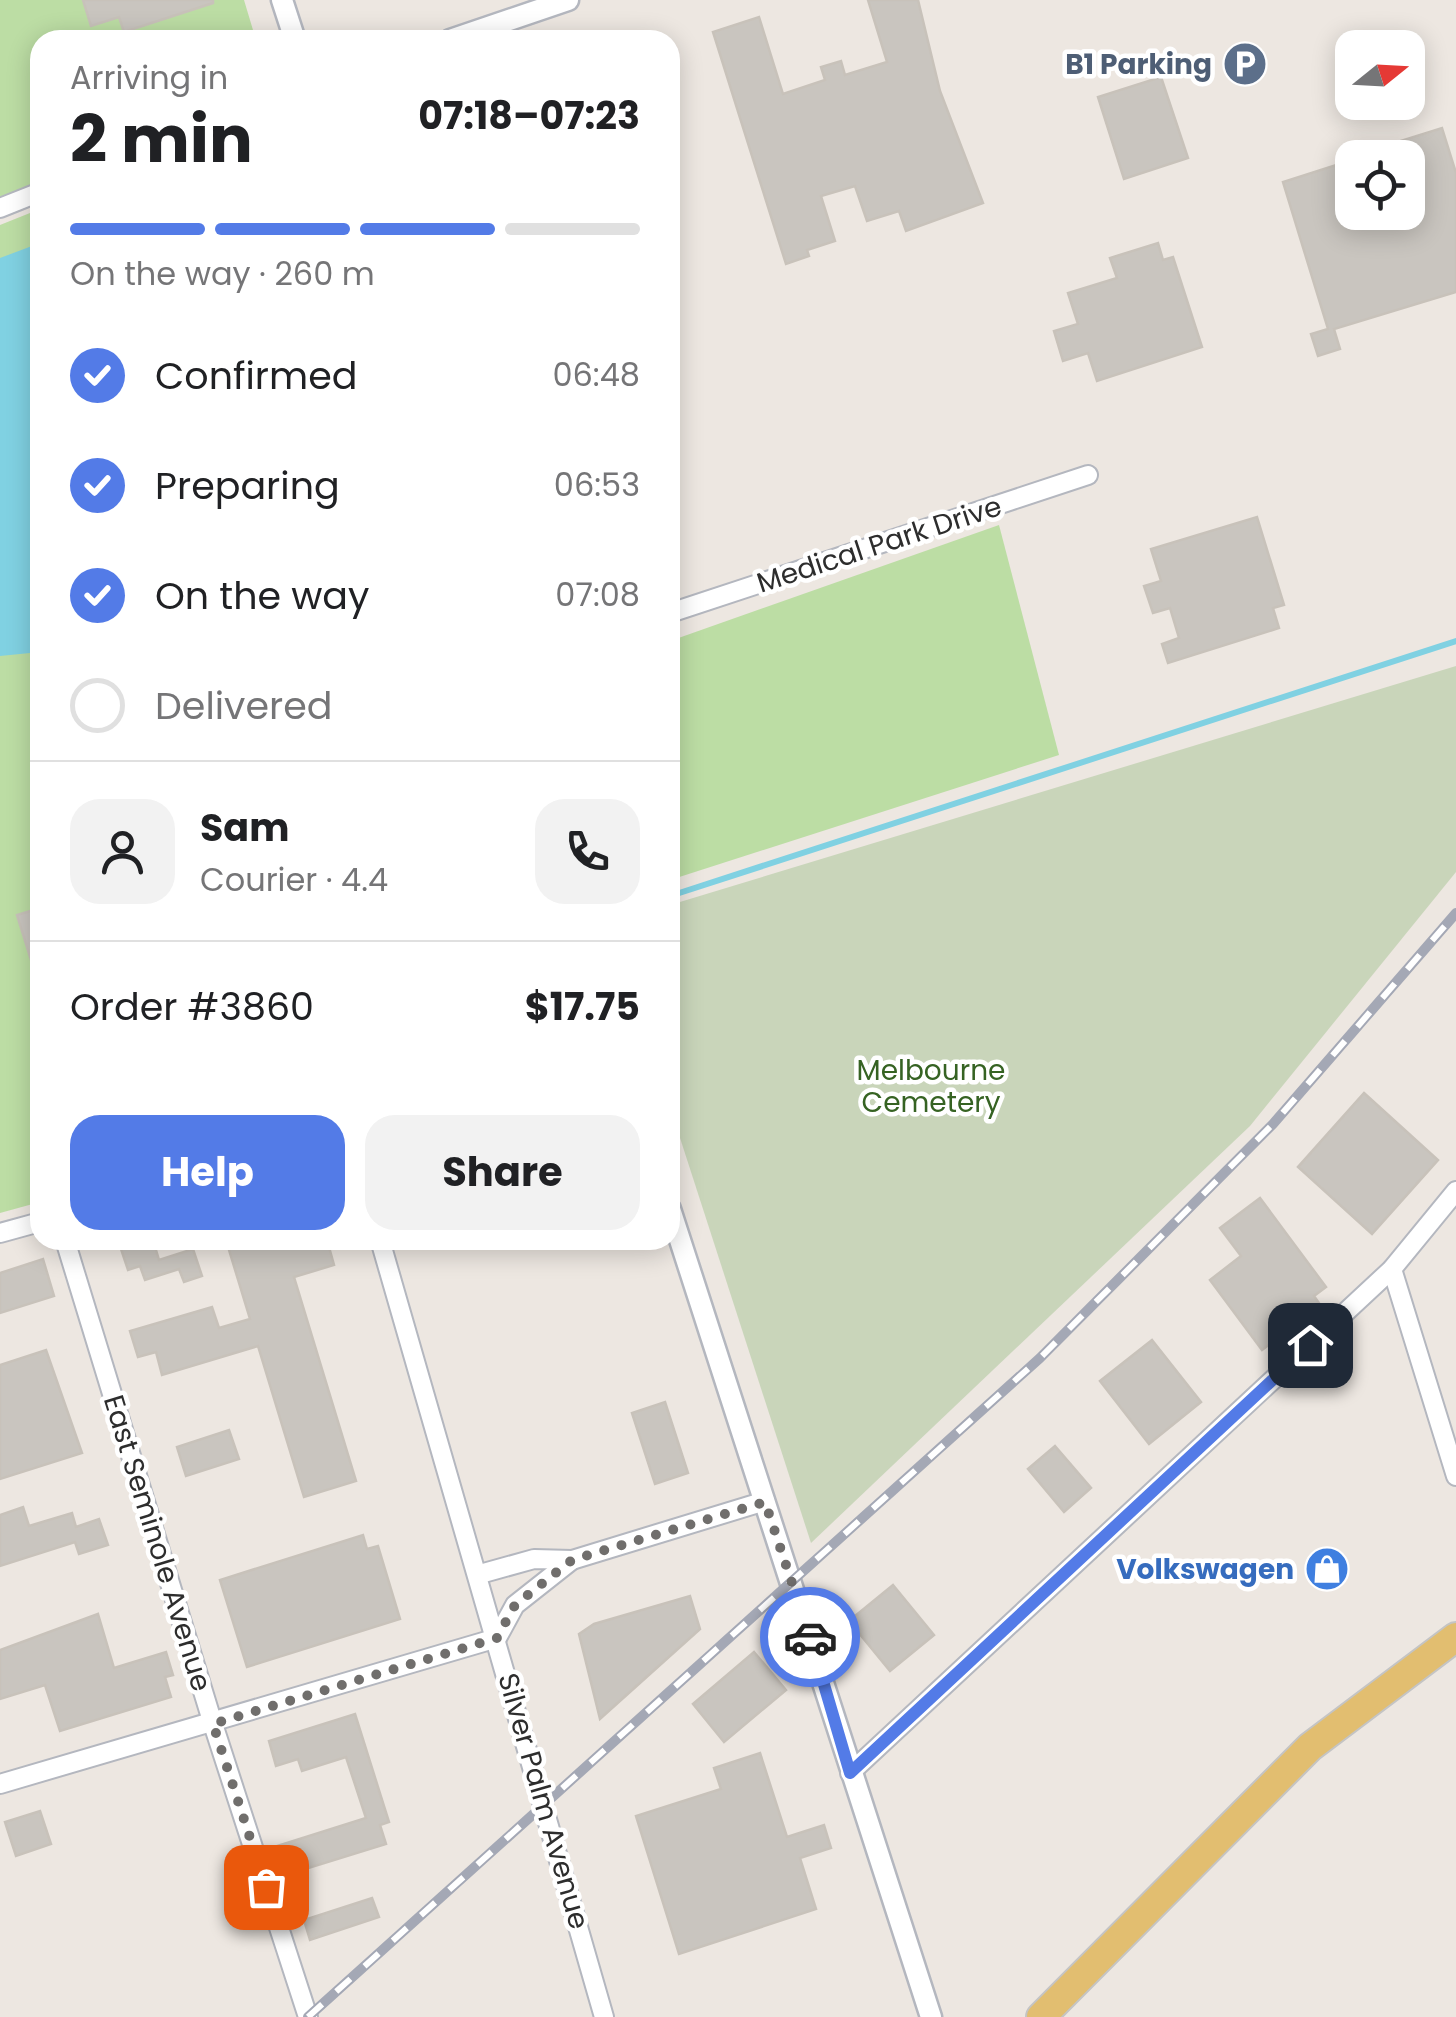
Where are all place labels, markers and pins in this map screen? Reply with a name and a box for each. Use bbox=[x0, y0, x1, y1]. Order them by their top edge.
parking icon: B1 Parking bbox=[1222, 41, 1268, 87]
place label: B1 Parking bbox=[1065, 45, 1212, 84]
pin bbox=[1268, 1303, 1353, 1388]
shop icon: Volkswagen bbox=[1304, 1546, 1350, 1592]
place label: Volkswagen bbox=[1116, 1550, 1294, 1589]
pin bbox=[224, 1845, 309, 1930]

